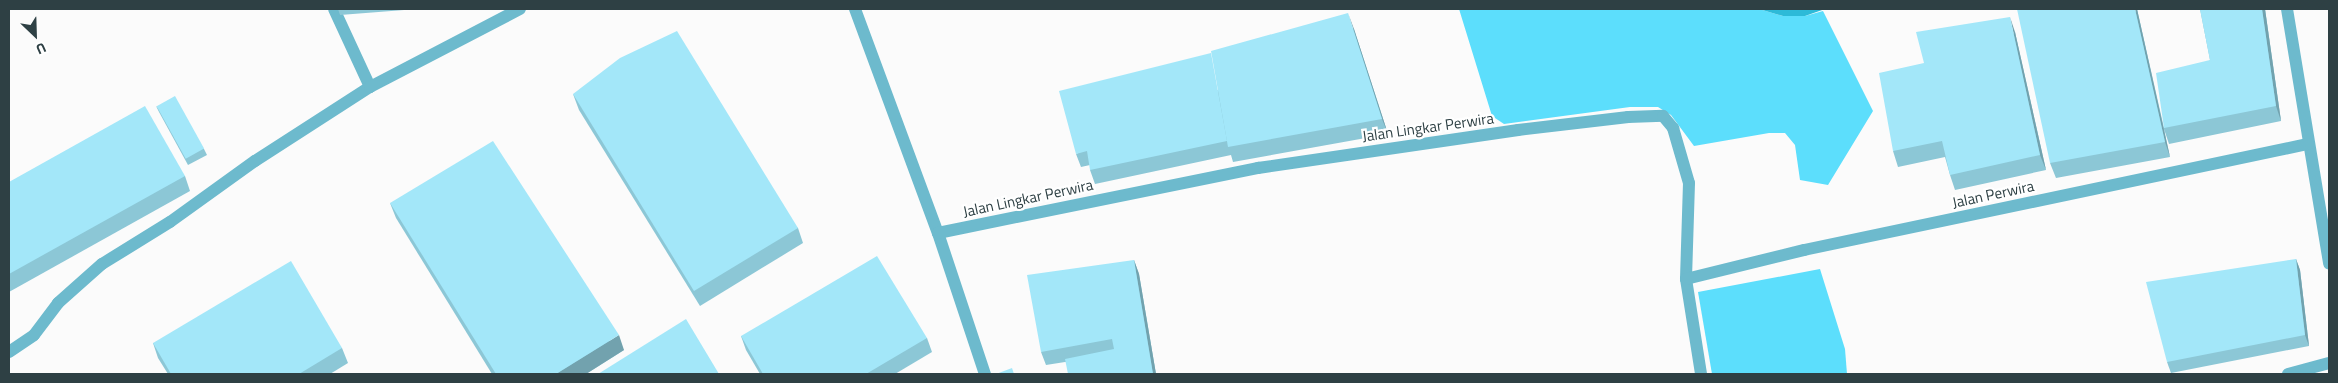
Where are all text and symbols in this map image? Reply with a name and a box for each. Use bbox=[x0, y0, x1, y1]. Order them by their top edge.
north arrow bbox=[10, 10, 60, 60]
text: U bbox=[33, 38, 50, 61]
street label: Jalan Lingkar Perwira bbox=[1361, 109, 1495, 145]
street label: Jalan Lingkar Perwira bbox=[961, 175, 1095, 221]
street label: Jalan Perwira bbox=[1950, 177, 2036, 211]

